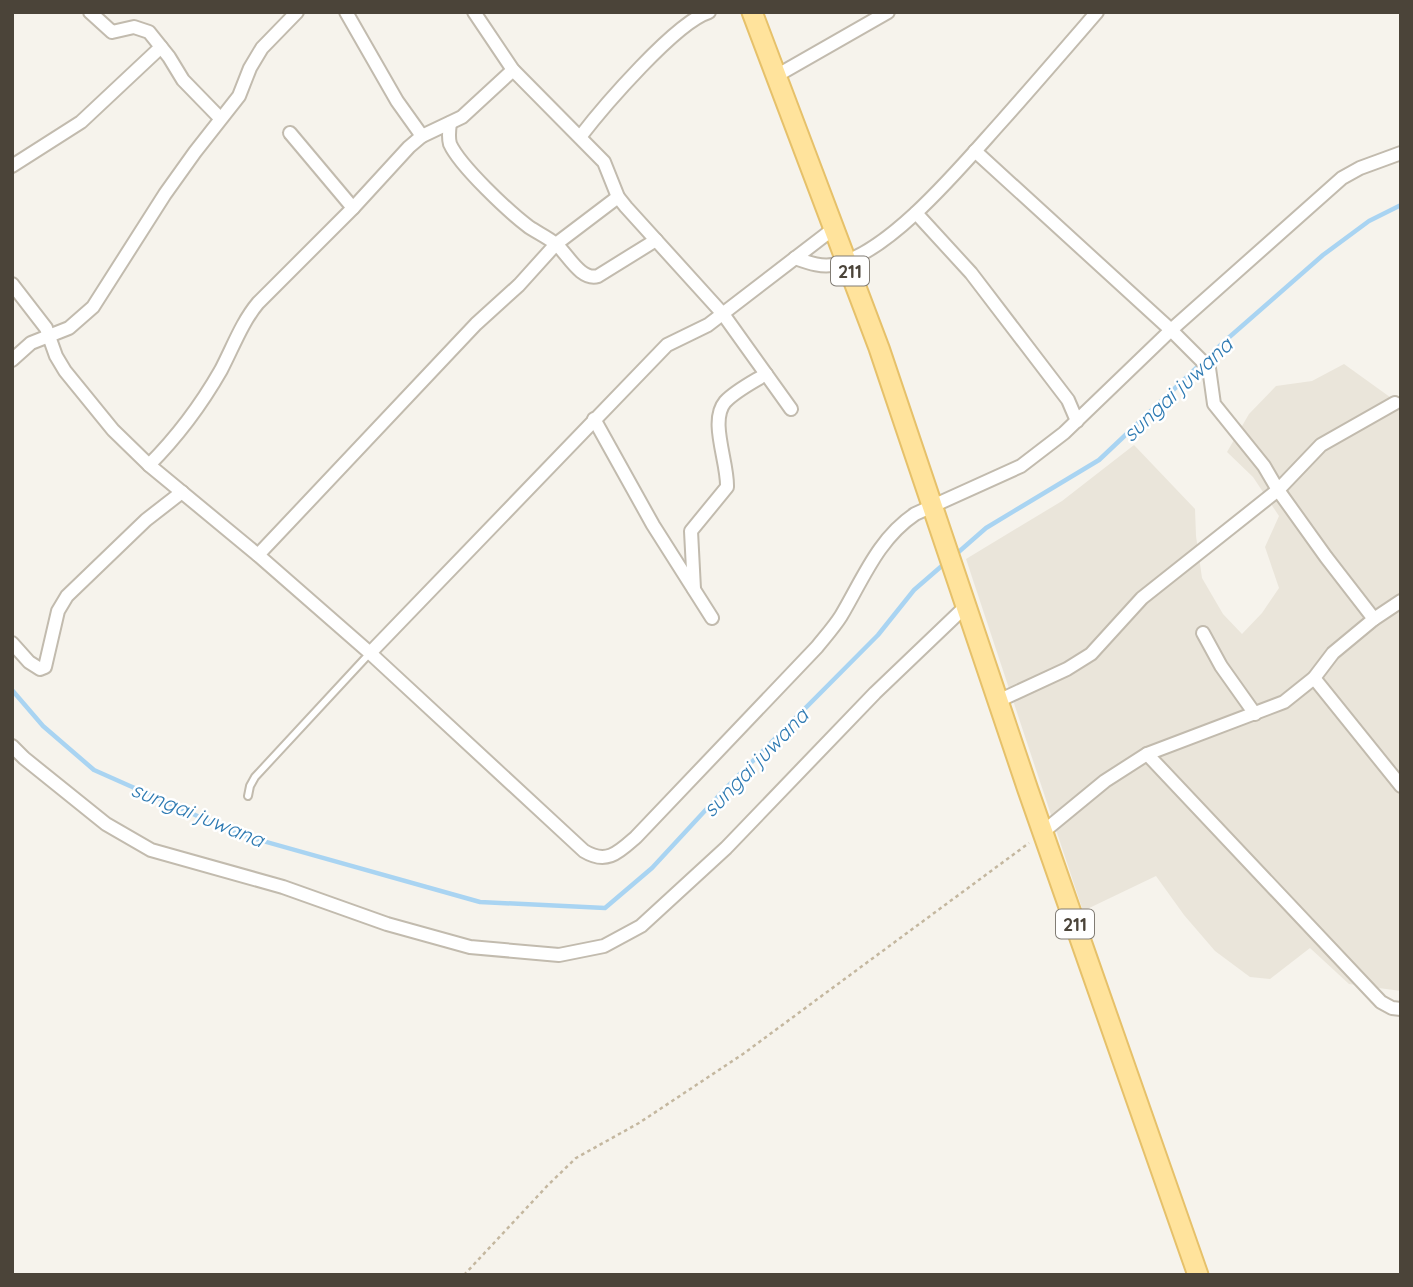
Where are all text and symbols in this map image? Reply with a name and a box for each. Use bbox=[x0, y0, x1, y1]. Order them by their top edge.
road number: 211 bbox=[831, 256, 869, 286]
water label: sungai juwana bbox=[1117, 331, 1238, 447]
water label: sungai juwana bbox=[697, 701, 814, 822]
water label: sungai juwana bbox=[128, 776, 269, 853]
road number: 211 bbox=[1056, 909, 1094, 939]

